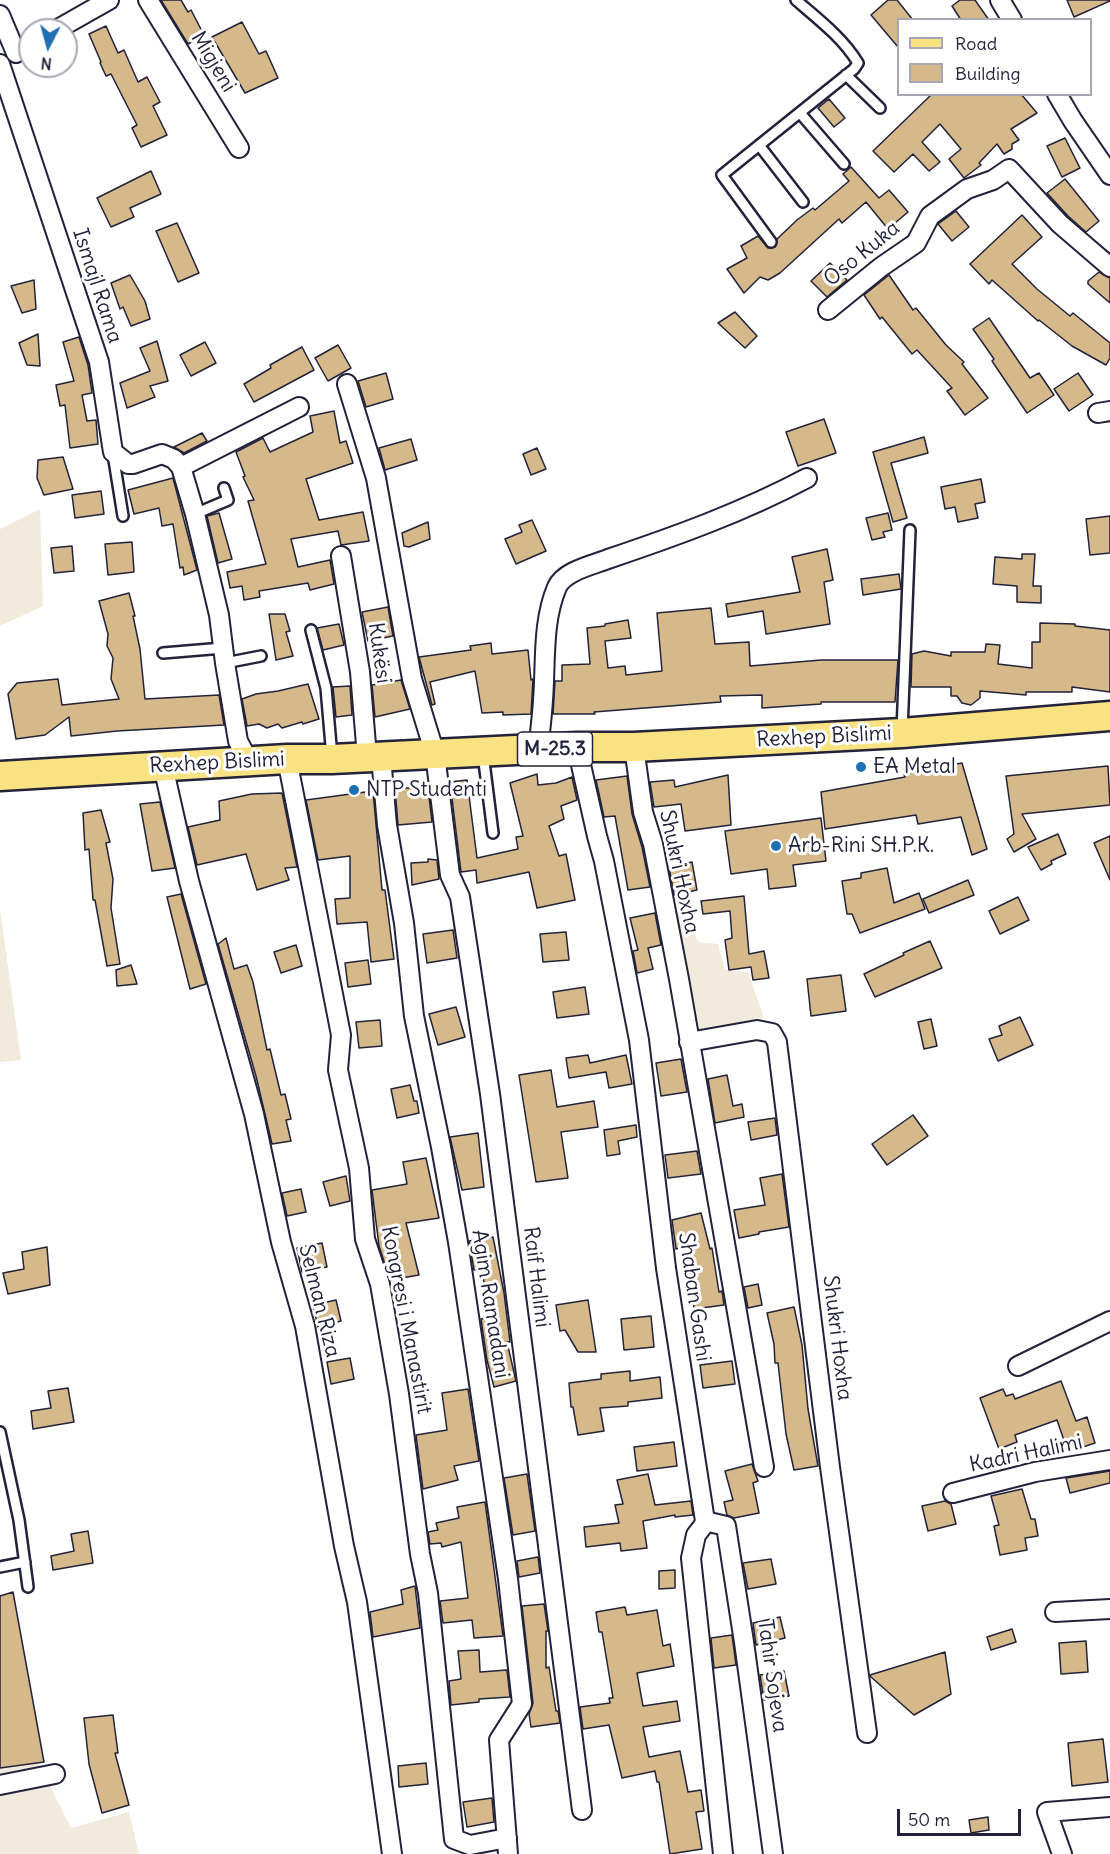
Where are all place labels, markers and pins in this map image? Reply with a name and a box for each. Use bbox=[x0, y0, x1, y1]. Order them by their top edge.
place label: EA Metal bbox=[873, 754, 956, 780]
marker: EA Metal bbox=[854, 760, 868, 774]
place label: NTP Studenti bbox=[366, 777, 487, 803]
marker: NTP Studenti bbox=[347, 783, 361, 797]
place label: Arb-Rini SH.P.K. bbox=[788, 833, 934, 859]
marker: Arb-Rini SH.P.K. bbox=[769, 839, 783, 853]

